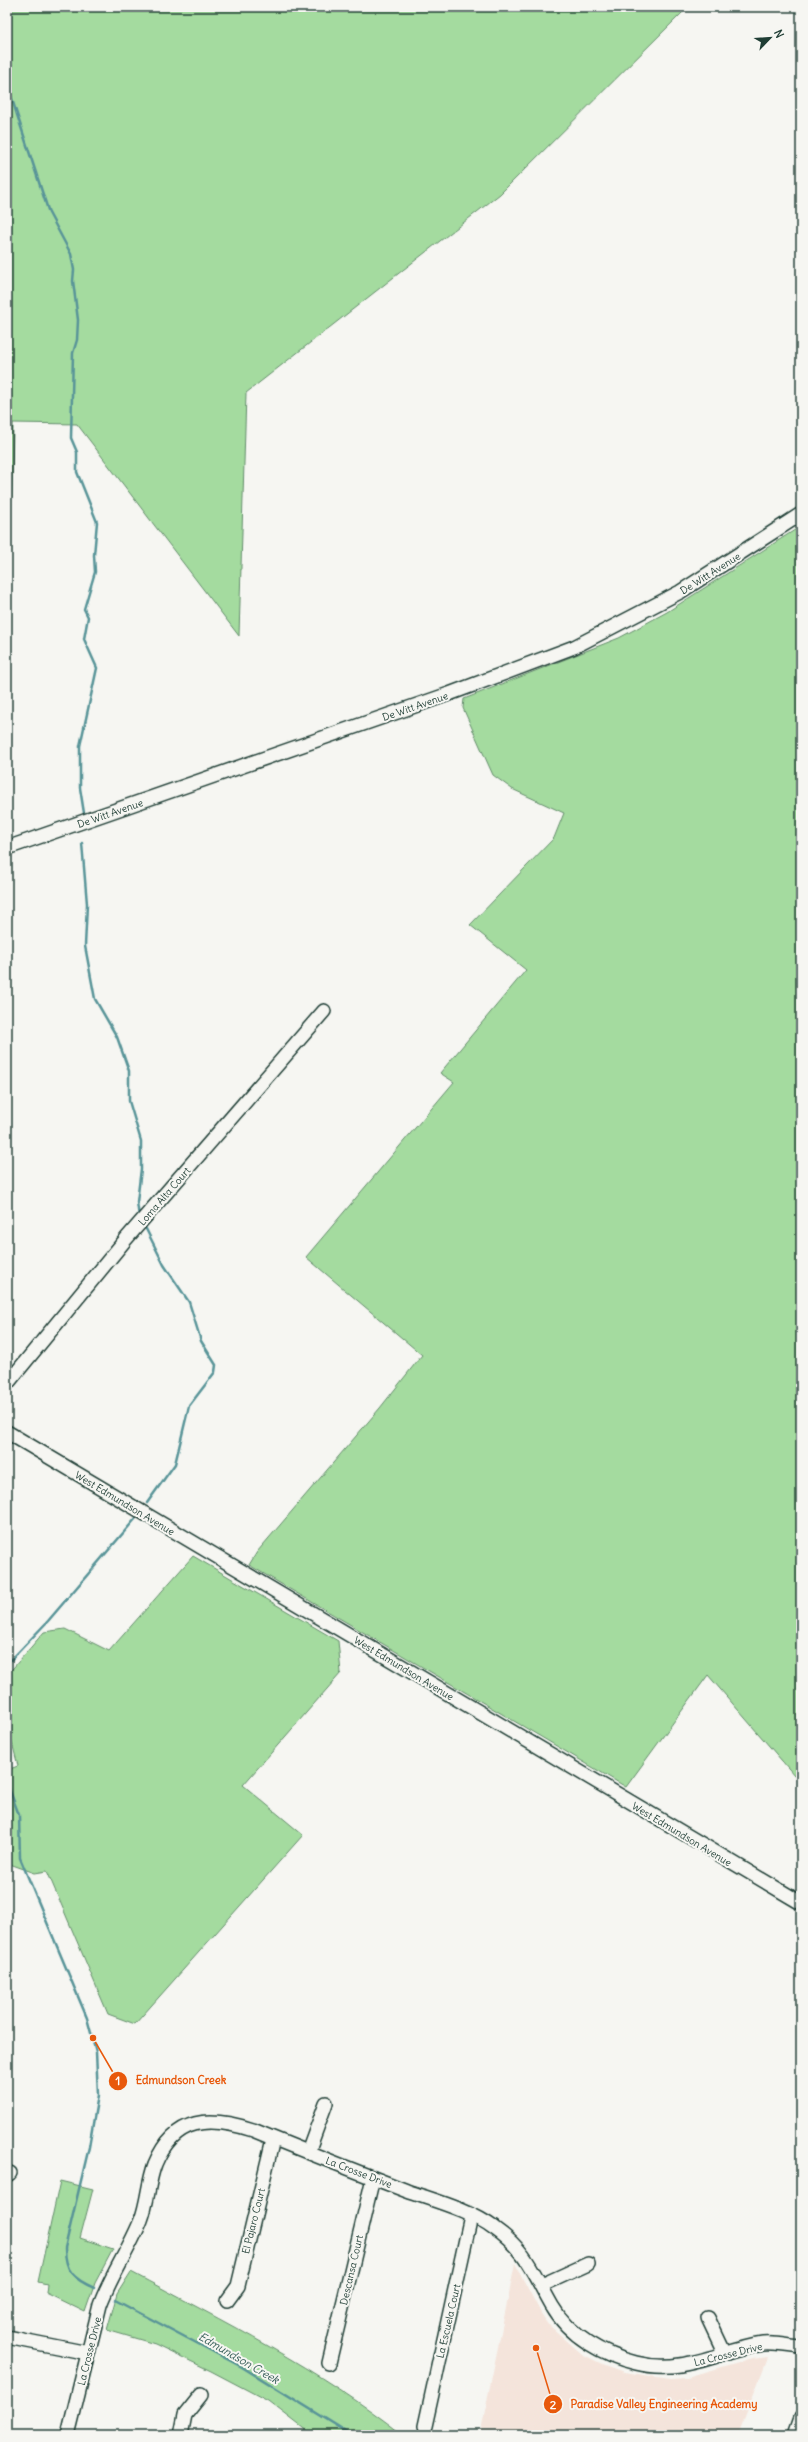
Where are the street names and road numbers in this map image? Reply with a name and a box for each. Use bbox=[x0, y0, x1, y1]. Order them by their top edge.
street label: De Witt Avenue bbox=[678, 550, 743, 597]
street label: De Witt Avenue bbox=[381, 689, 450, 724]
street label: De Witt Avenue bbox=[76, 796, 145, 831]
street label: Loma Alta Court bbox=[135, 1164, 194, 1228]
street label: West Edmundson Avenue bbox=[72, 1468, 177, 1538]
street label: West Edmundson Avenue bbox=[351, 1633, 456, 1703]
street label: West Edmundson Avenue bbox=[629, 1799, 734, 1869]
street label: La Crosse Drive bbox=[324, 2154, 394, 2191]
street label: El Pajaro Court bbox=[239, 2186, 268, 2255]
street label: Descansa Court bbox=[337, 2233, 366, 2306]
street label: La Escuela Court bbox=[434, 2282, 463, 2360]
street label: La Crosse Drive bbox=[75, 2316, 104, 2387]
street label: La Crosse Drive bbox=[693, 2340, 764, 2369]

